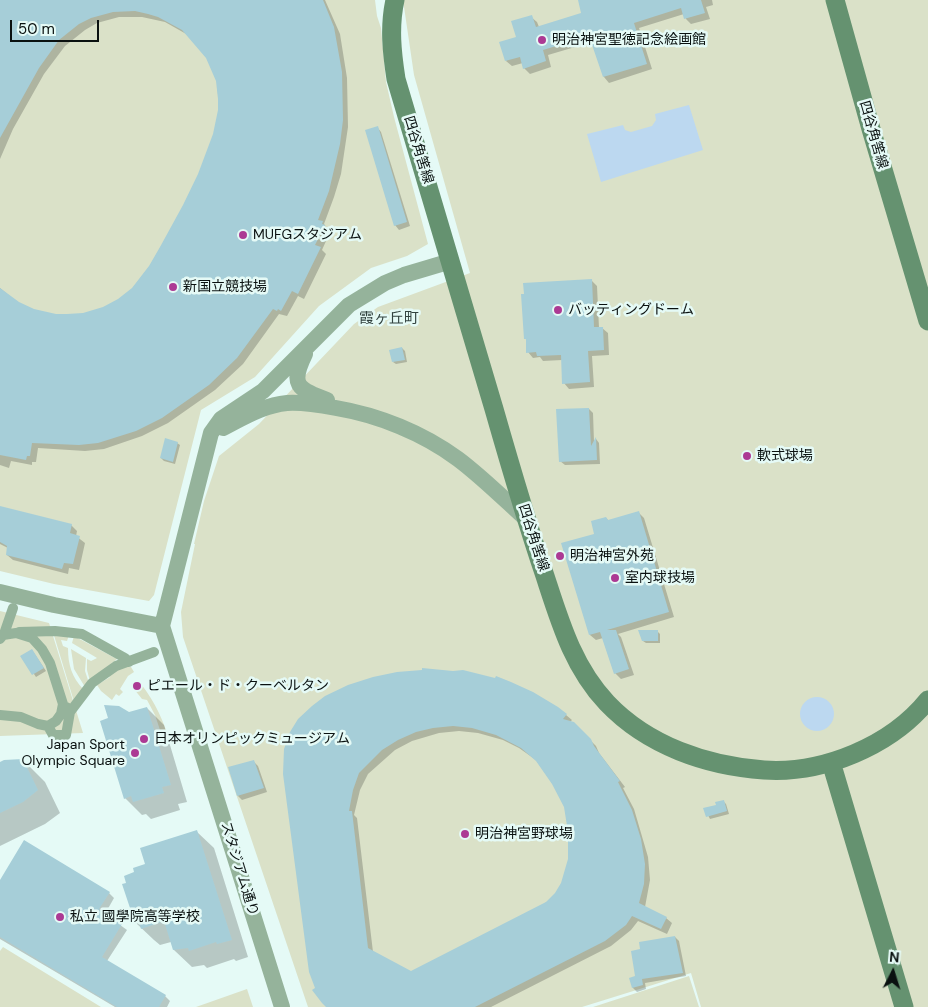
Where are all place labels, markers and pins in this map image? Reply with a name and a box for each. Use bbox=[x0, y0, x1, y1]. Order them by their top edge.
place label: 明治神宮聖徳記念絵画館 bbox=[552, 32, 706, 48]
marker: 明治神宮聖徳記念絵画館 bbox=[536, 34, 548, 46]
place label: MUFGスタジアム bbox=[253, 227, 362, 243]
marker: MUFGスタジアム bbox=[237, 229, 249, 241]
place label: 新国立競技場 bbox=[183, 279, 267, 295]
marker: 新国立競技場 bbox=[167, 281, 179, 293]
place label: バッティングドーム bbox=[568, 302, 694, 318]
marker: バッティングドーム bbox=[552, 304, 564, 316]
place label: 軟式球場 bbox=[757, 448, 813, 464]
marker: 軟式球場 bbox=[741, 450, 753, 462]
place label: 明治神宮外苑 bbox=[570, 548, 654, 564]
marker: 明治神宮外苑 bbox=[554, 550, 566, 562]
place label: 室内球技場 bbox=[625, 570, 695, 586]
marker: 室内球技場 bbox=[609, 572, 621, 584]
place label: ピエール・ド・クーベルタン bbox=[147, 678, 329, 694]
marker: ピエール・ド・クーベルタン bbox=[131, 680, 143, 692]
place label: 日本オリンピックミュージアム bbox=[154, 731, 350, 747]
marker: 日本オリンピックミュージアム bbox=[138, 733, 150, 745]
place label: Japan Sport Olympic Square bbox=[22, 737, 125, 770]
marker: Japan Sport Olympic Square bbox=[129, 747, 141, 759]
place label: 明治神宮野球場 bbox=[475, 826, 573, 842]
marker: 明治神宮野球場 bbox=[459, 828, 471, 840]
place label: 私立 國學院高等学校 bbox=[70, 909, 200, 925]
marker: 私立 國學院高等学校 bbox=[54, 911, 66, 923]

